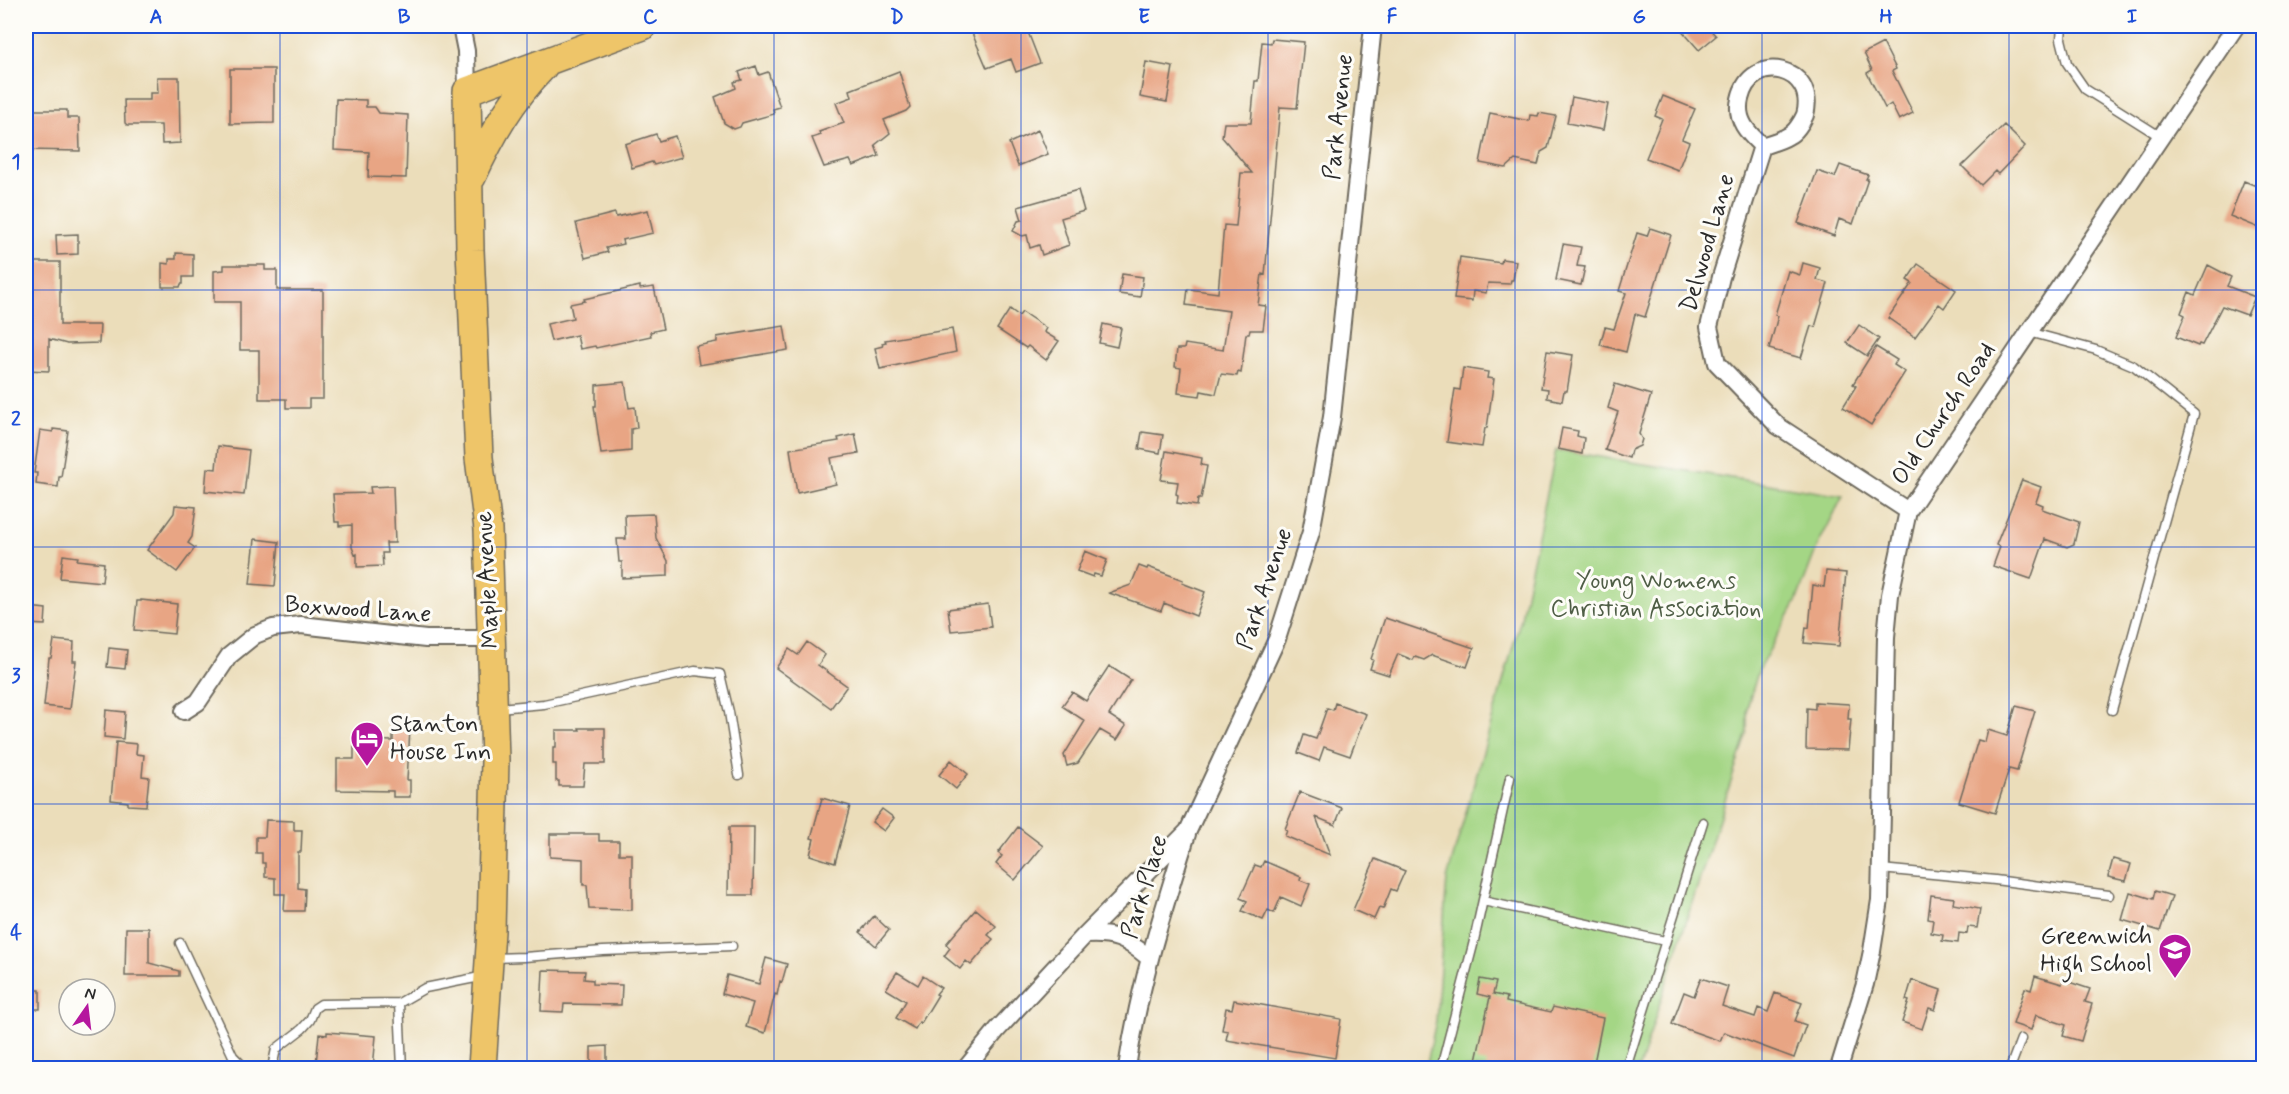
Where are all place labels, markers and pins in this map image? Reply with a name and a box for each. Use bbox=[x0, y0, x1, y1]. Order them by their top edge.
place label: Stanton House Inn bbox=[390, 709, 491, 768]
hotel icon: Stanton House Inn bbox=[349, 720, 385, 767]
place label: Greenwich High School bbox=[2040, 921, 2152, 983]
school or university icon: Greenwich High School bbox=[2157, 932, 2193, 979]

